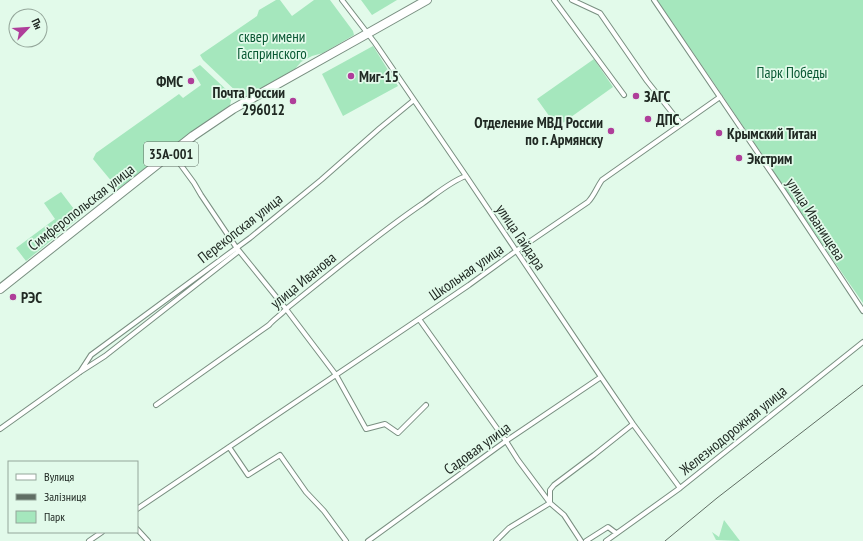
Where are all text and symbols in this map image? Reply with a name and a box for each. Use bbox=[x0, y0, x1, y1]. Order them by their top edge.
north arrow bbox=[8, 8, 48, 48]
text: Пн bbox=[28, 16, 46, 32]
park label: сквер имени Гаспринского bbox=[237, 27, 307, 63]
park label: Парк Победы bbox=[757, 63, 827, 82]
place label: Миг-15 bbox=[359, 67, 399, 86]
marker: Миг-15 bbox=[346, 71, 356, 81]
place label: ФМС bbox=[156, 72, 183, 91]
marker: ФМС bbox=[186, 76, 196, 86]
place label: Почта России 296012 bbox=[213, 83, 285, 119]
place label: ЗАГС bbox=[644, 87, 671, 106]
marker: ЗАГС bbox=[631, 91, 641, 101]
marker: Почта России 296012 bbox=[288, 96, 298, 106]
place label: ДПС bbox=[656, 110, 680, 129]
place label: Отделение МВД России по г. Армянску bbox=[474, 113, 604, 149]
marker: ДПС bbox=[643, 114, 653, 124]
place label: Крымский Титан bbox=[727, 124, 817, 143]
marker: Отделение МВД России по г. Армянску bbox=[606, 126, 616, 136]
marker: Крымский Титан bbox=[714, 128, 724, 138]
road number: 35А-001 bbox=[144, 142, 198, 166]
place label: Экстрим bbox=[747, 149, 792, 168]
marker: Экстрим bbox=[734, 153, 744, 163]
street label: Симферопольская улица bbox=[24, 159, 138, 255]
street label: улица Иванищева bbox=[782, 174, 850, 264]
street label: Перекопская улица bbox=[194, 189, 286, 267]
street label: улица Гайдара bbox=[492, 200, 550, 274]
street label: Школьная улица bbox=[425, 239, 507, 305]
street label: улица Иванова bbox=[266, 248, 340, 312]
place label: РЭС bbox=[21, 288, 42, 307]
marker: РЭС bbox=[8, 292, 18, 302]
street label: Железнодорожная улица bbox=[675, 381, 790, 480]
street label: Садовая улица bbox=[440, 417, 514, 479]
legend bbox=[8, 461, 138, 533]
text: Вулиця bbox=[44, 469, 74, 484]
text: Залізниця bbox=[44, 489, 86, 504]
text: Парк bbox=[44, 509, 65, 524]

